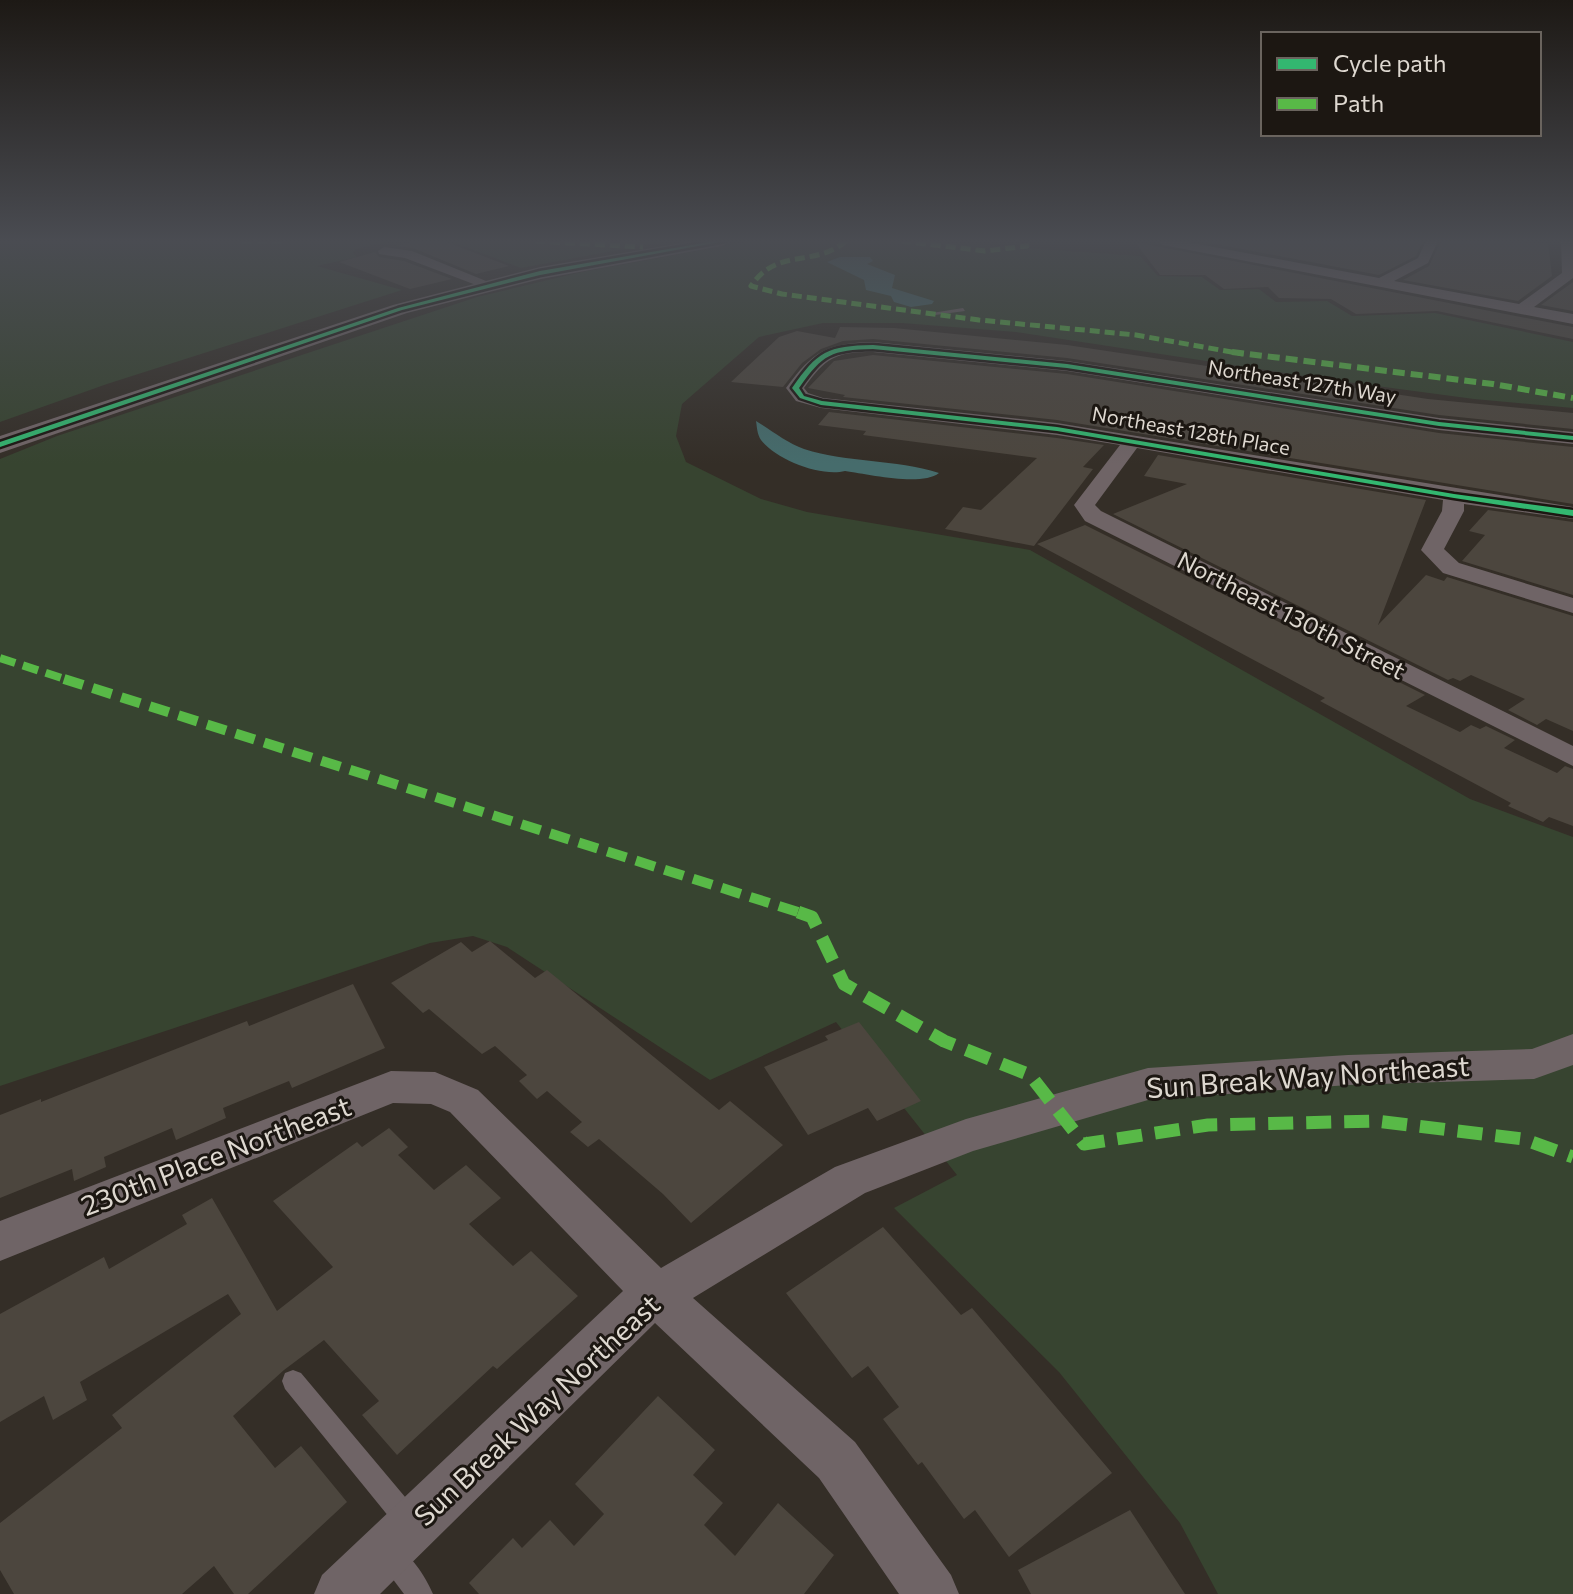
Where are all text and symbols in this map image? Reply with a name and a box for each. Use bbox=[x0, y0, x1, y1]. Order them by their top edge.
legend bbox=[1261, 32, 1541, 136]
text: Cycle path bbox=[1333, 48, 1447, 77]
text: Path bbox=[1333, 88, 1384, 117]
street label: Northeast 127th Way bbox=[1206, 354, 1398, 408]
street label: Northeast 128th Place bbox=[1090, 401, 1292, 459]
street label: Northeast 130th Street bbox=[1173, 545, 1411, 685]
street label: Sun Break Way Northeast bbox=[1145, 1048, 1471, 1104]
street label: 230th Place Northeast bbox=[76, 1088, 355, 1222]
street label: Sun Break Way Northeast bbox=[406, 1286, 666, 1532]

